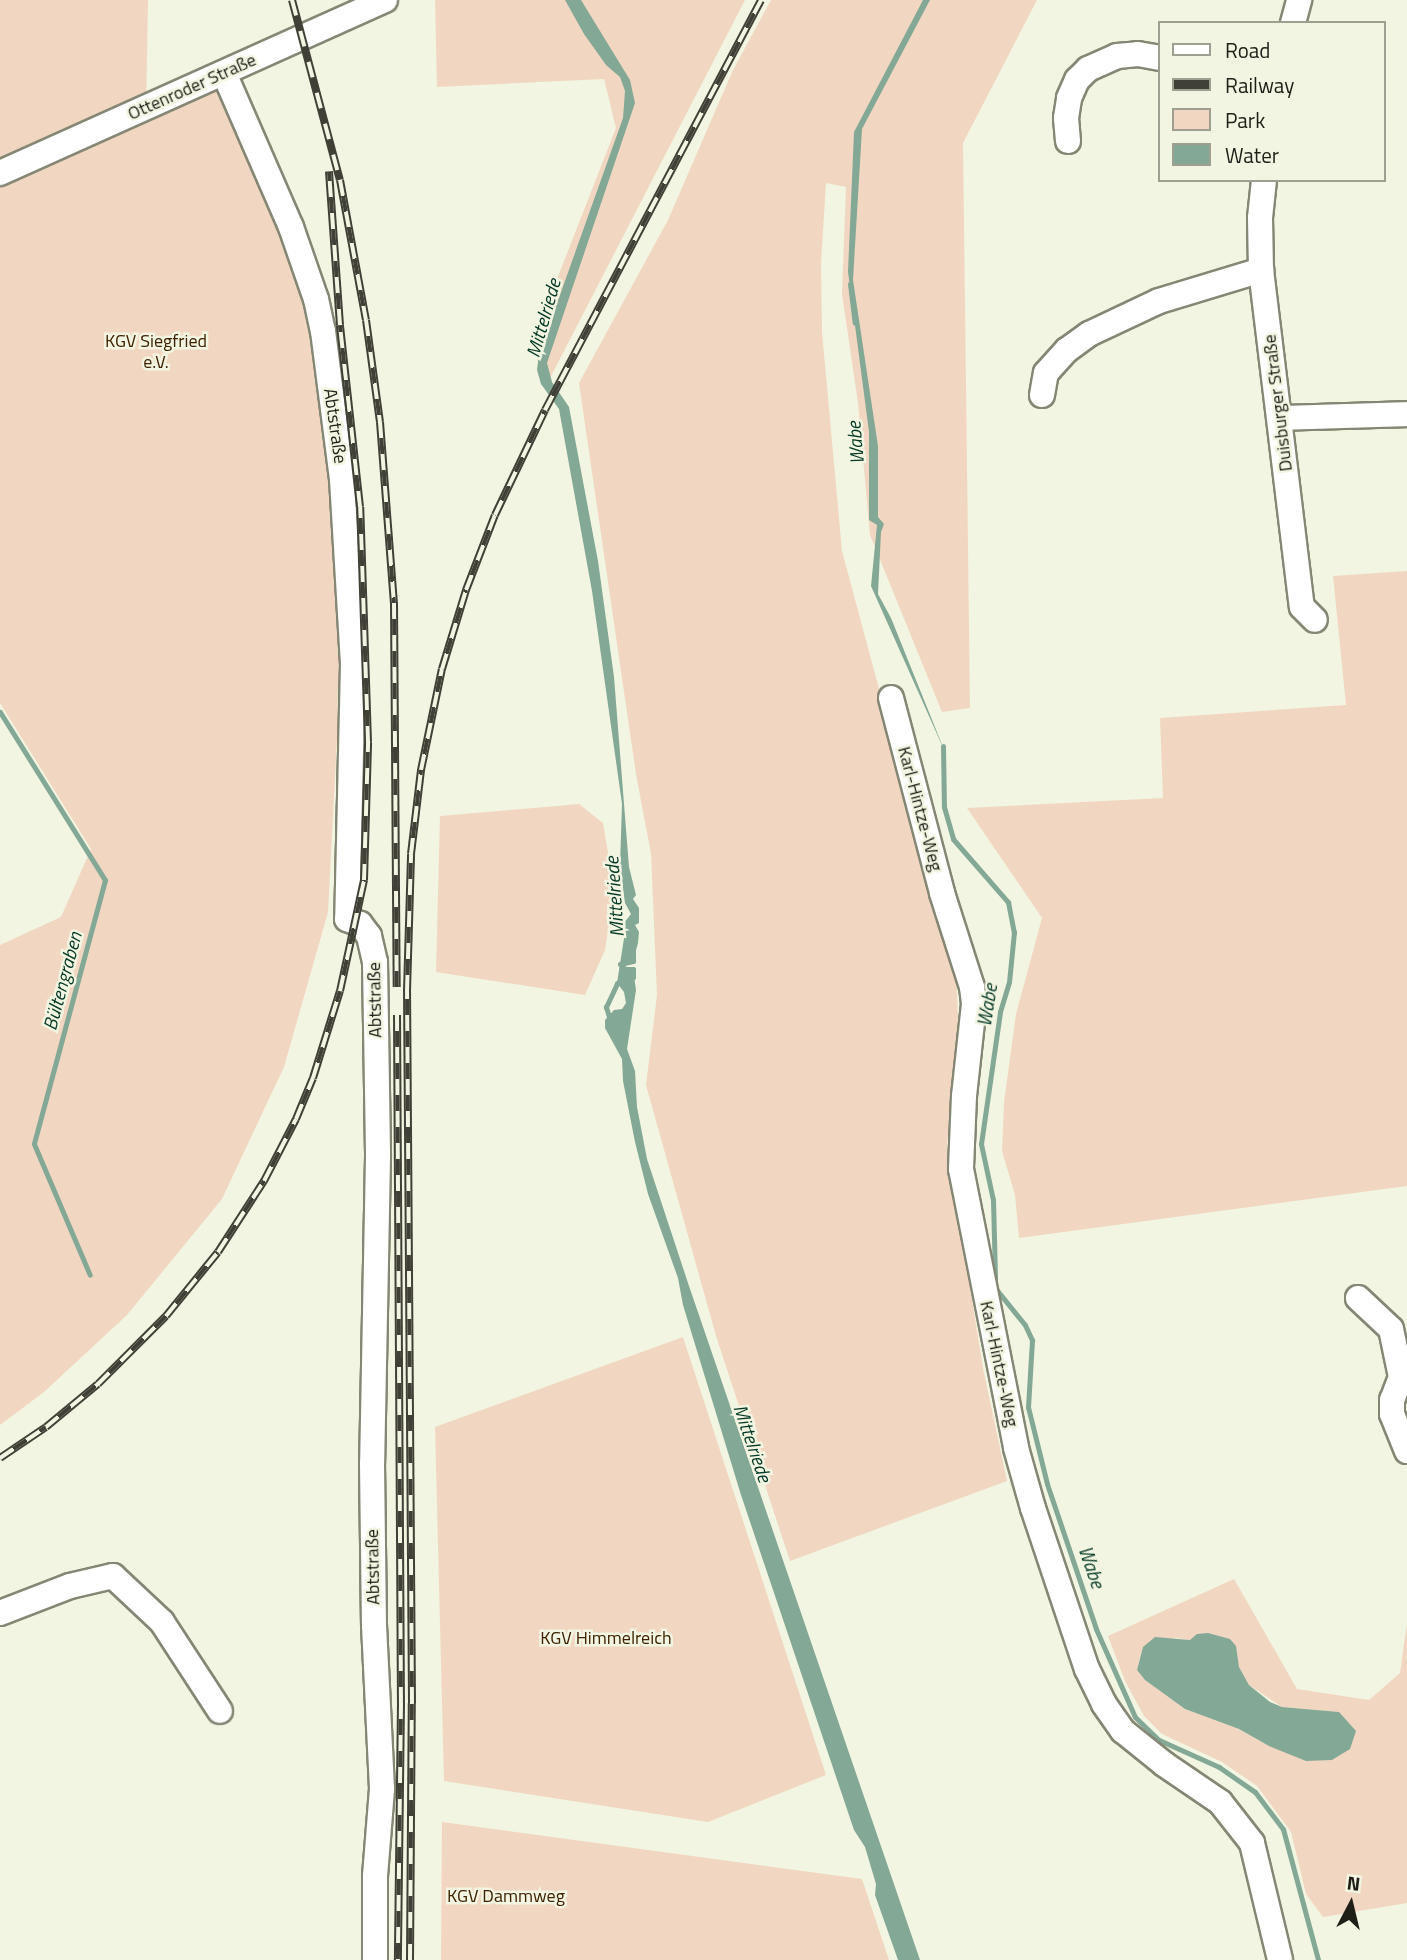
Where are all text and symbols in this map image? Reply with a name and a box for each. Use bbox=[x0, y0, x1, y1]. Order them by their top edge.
legend bbox=[1158, 21, 1386, 182]
text: Road bbox=[1225, 34, 1270, 66]
street label: Ottenroder Straße bbox=[124, 49, 260, 125]
text: Railway bbox=[1225, 69, 1294, 101]
text: Park bbox=[1225, 104, 1265, 136]
text: Water bbox=[1225, 139, 1279, 171]
water label: Mittelriede bbox=[521, 276, 565, 360]
park label: KGV Siegfried e.V. bbox=[105, 331, 207, 374]
street label: Duisburger Straße bbox=[1259, 333, 1297, 473]
street label: Abtstraße bbox=[319, 387, 351, 465]
water label: Wabe bbox=[842, 421, 868, 465]
street label: Karl-Hintze-Weg bbox=[893, 744, 947, 874]
water label: Mittelriede bbox=[600, 856, 628, 938]
water label: Bültengraben bbox=[38, 929, 86, 1033]
street label: Abtstraße bbox=[364, 962, 386, 1038]
water label: Wabe bbox=[972, 982, 1002, 1028]
street label: Karl-Hintze-Weg bbox=[975, 1299, 1023, 1429]
water label: Mittelriede bbox=[729, 1401, 777, 1485]
street label: Abtstraße bbox=[362, 1529, 384, 1605]
water label: Wabe bbox=[1074, 1543, 1110, 1591]
park label: KGV Himmelreich bbox=[540, 1627, 672, 1649]
text: N bbox=[1345, 1867, 1362, 1898]
north arrow bbox=[1316, 1869, 1386, 1939]
park label: KGV Dammweg bbox=[447, 1885, 565, 1907]

